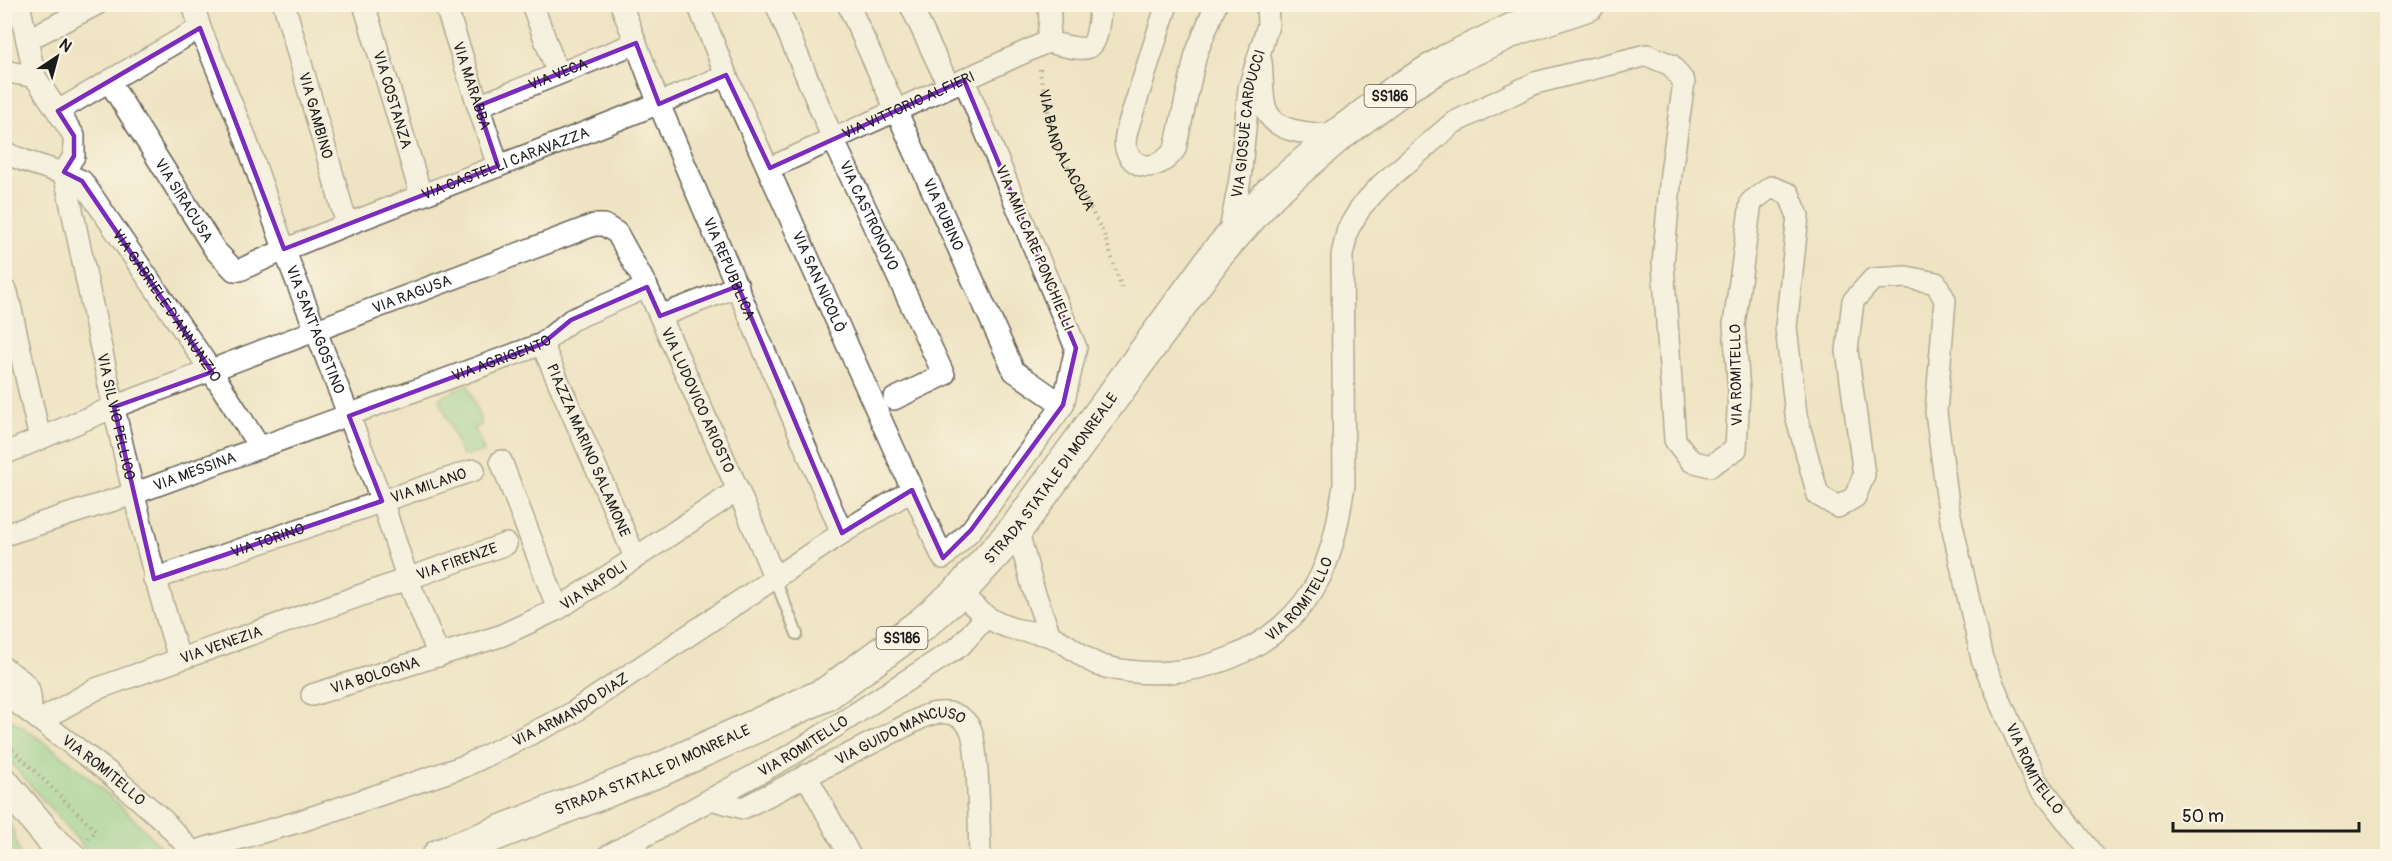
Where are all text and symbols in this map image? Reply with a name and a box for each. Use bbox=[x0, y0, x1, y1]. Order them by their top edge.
north arrow bbox=[27, 27, 87, 87]
text: N bbox=[55, 34, 76, 57]
street label: VIA MARABBA bbox=[448, 39, 495, 133]
street label: VIA GIOSUÈ CARDUCCI bbox=[1228, 48, 1270, 200]
street label: VIA COSTANZA bbox=[369, 49, 416, 151]
street label: VIA VECA bbox=[526, 54, 591, 95]
street label: VIA VITTORIO ALFIERI bbox=[839, 67, 978, 144]
street label: VIA GAMBINO bbox=[294, 70, 337, 161]
road number: SS186 bbox=[1364, 85, 1416, 107]
street label: VIA BANDALACQUA bbox=[1034, 88, 1099, 214]
street label: VIA CASTELLI CARAVAZZA bbox=[419, 123, 592, 205]
street label: VIA SIRACUSA bbox=[150, 155, 217, 246]
street label: VIA CASTRONOVO bbox=[835, 158, 902, 273]
street label: VIA AMILCARE PONCHIELLI bbox=[991, 163, 1078, 334]
street label: VIA RUBINO bbox=[918, 176, 967, 254]
street label: VIA REPUBBLICA bbox=[699, 215, 759, 323]
street label: VIA GABRIELE D'ANNUNZIO bbox=[108, 226, 225, 386]
street label: VIA SAN NICOLÒ bbox=[787, 228, 850, 336]
street label: VIA SANT'AGOSTINO bbox=[281, 263, 348, 397]
street label: VIA RAGUSA bbox=[370, 271, 454, 318]
street label: VIA ROMITELLO bbox=[1726, 324, 1747, 426]
street label: VIA LUDOVICO ARIOSTO bbox=[656, 325, 738, 476]
street label: VIA AGRIGENTO bbox=[449, 331, 556, 386]
street label: VIA SILVIO PELLICO bbox=[92, 352, 139, 482]
street label: PIAZZA MARINO SALAMONE bbox=[542, 361, 634, 540]
street label: STRADA STATALE DI MONREALE bbox=[980, 389, 1123, 568]
street label: VIA MESSINA bbox=[151, 448, 239, 496]
street label: VIA MILANO bbox=[388, 464, 469, 508]
street label: VIA TORINO bbox=[228, 519, 307, 562]
street label: VIA FIRENZE bbox=[414, 539, 500, 585]
street label: VIA ROMITELLO bbox=[1262, 555, 1337, 646]
street label: VIA NAPOLI bbox=[557, 557, 631, 615]
street label: VIA VENEZIA bbox=[178, 622, 265, 668]
road number: SS186 bbox=[876, 627, 928, 649]
street label: VIA BOLOGNA bbox=[328, 653, 422, 699]
street label: VIA ARMANDO DIAZ bbox=[510, 669, 632, 751]
street label: VIA GUIDO MANCUSO bbox=[832, 704, 969, 770]
street label: VIA ROMITELLO bbox=[755, 712, 852, 781]
street label: VIA ROMITELLO bbox=[2001, 720, 2067, 818]
street label: STRADA STATALE DI MONREALE bbox=[552, 721, 753, 820]
street label: VIA ROMITELLO bbox=[58, 731, 149, 810]
scale bar bbox=[2173, 795, 2359, 833]
text: 50 m bbox=[2182, 805, 2224, 828]

